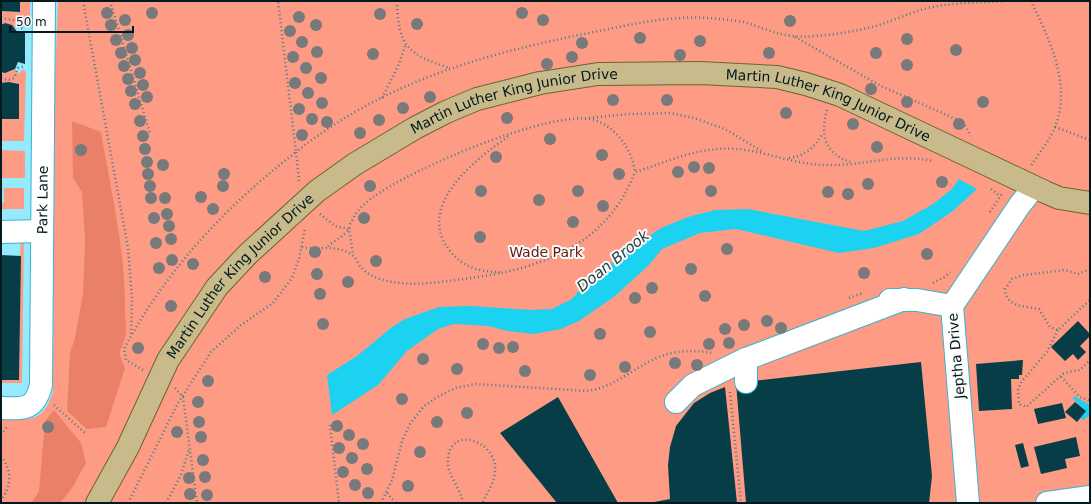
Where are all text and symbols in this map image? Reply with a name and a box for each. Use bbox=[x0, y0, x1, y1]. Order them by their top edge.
scale bar bbox=[10, 8, 133, 34]
text: 50 m bbox=[16, 15, 47, 29]
street label: Martin Luther King Junior Drive bbox=[408, 66, 618, 137]
street label: Martin Luther King Junior Drive bbox=[725, 66, 933, 145]
street label: Park Lane bbox=[34, 165, 51, 234]
street label: Martin Luther King Junior Drive bbox=[163, 190, 317, 362]
water label: Doan Brook bbox=[573, 226, 654, 296]
park label: Wade Park bbox=[509, 244, 584, 260]
street label: Jeptha Drive bbox=[944, 312, 968, 401]

